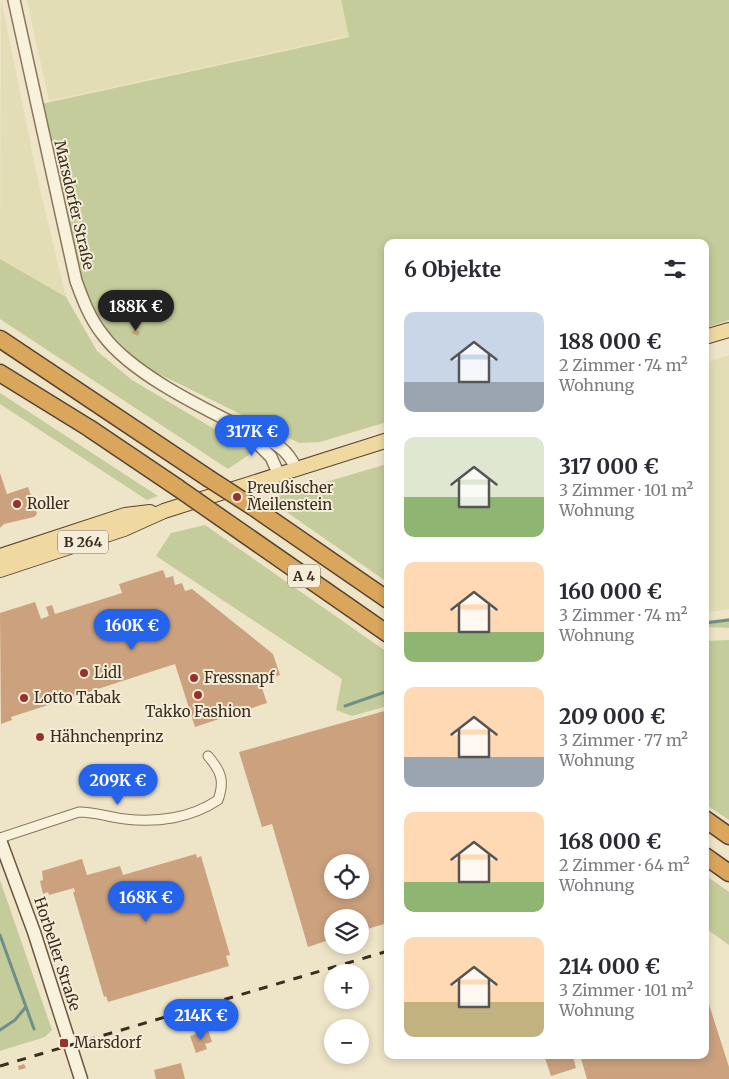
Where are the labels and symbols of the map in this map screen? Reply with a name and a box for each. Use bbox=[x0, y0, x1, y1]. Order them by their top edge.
street label: Marsdorfer Straße bbox=[50, 138, 99, 272]
pin: 188K € bbox=[95, 290, 177, 332]
pin: 317K € bbox=[211, 414, 293, 457]
place label: Preußischer Meilenstein bbox=[247, 478, 334, 514]
marker: Preußischer Meilenstein bbox=[231, 491, 243, 503]
place label: Roller bbox=[27, 494, 70, 513]
marker: Roller bbox=[11, 498, 23, 510]
road number: B 264 bbox=[58, 530, 108, 554]
road number: A 4 bbox=[288, 564, 320, 588]
pin: 160K € bbox=[91, 608, 173, 651]
place label: Lidl bbox=[94, 663, 122, 682]
marker: Lidl bbox=[78, 667, 90, 679]
place label: Fressnapf bbox=[204, 668, 276, 687]
marker: Fressnapf bbox=[188, 672, 200, 684]
place label: Lotto Tabak bbox=[34, 688, 121, 707]
marker: Takko Fashion bbox=[192, 689, 204, 701]
marker: Lotto Tabak bbox=[18, 692, 30, 704]
place label: Takko Fashion bbox=[145, 702, 251, 721]
place label: Hähnchenprinz bbox=[50, 727, 164, 746]
marker: Hähnchenprinz bbox=[34, 731, 46, 743]
pin: 209K € bbox=[77, 764, 159, 806]
pin: 168K € bbox=[105, 880, 187, 923]
street label: Horbeller Straße bbox=[30, 894, 85, 1013]
pin: 214K € bbox=[160, 998, 242, 1041]
place label: Marsdorf bbox=[74, 1033, 142, 1052]
marker: Marsdorf bbox=[58, 1037, 70, 1049]

